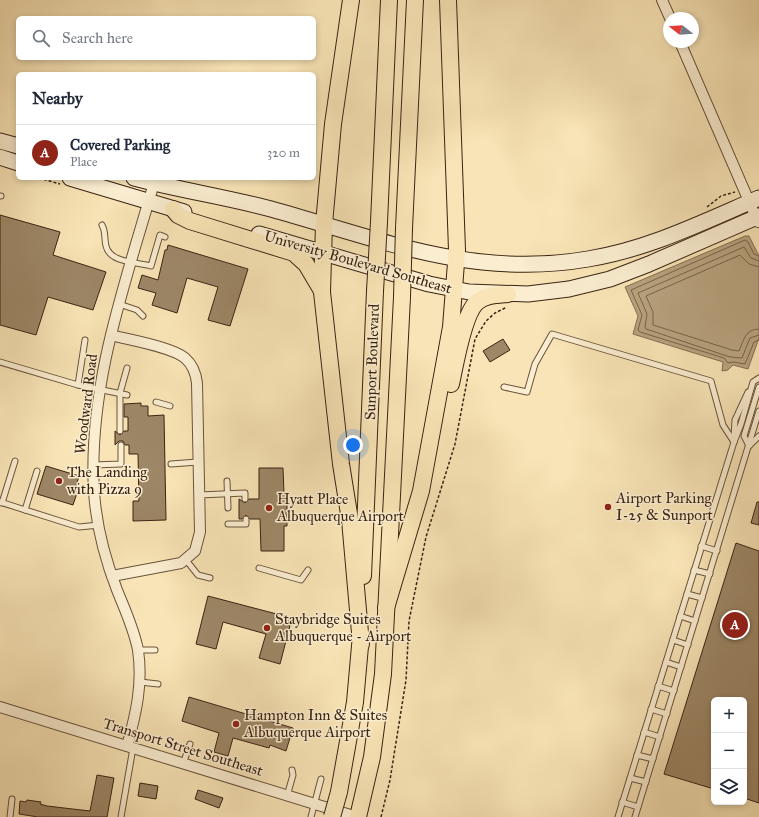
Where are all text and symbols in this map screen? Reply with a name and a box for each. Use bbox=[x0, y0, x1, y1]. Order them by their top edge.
north arrow bbox=[663, 12, 699, 48]
search box bbox=[16, 16, 316, 60]
icon: search bbox=[30, 27, 52, 49]
text: Search here bbox=[62, 29, 133, 47]
text: Nearby bbox=[32, 88, 83, 109]
text: Covered Parking bbox=[70, 136, 170, 154]
text: A bbox=[41, 145, 49, 161]
text: 320 m bbox=[267, 145, 300, 161]
text: Place bbox=[70, 154, 97, 170]
street label: University Boulevard Southeast bbox=[262, 227, 455, 298]
street label: Sunport Boulevard bbox=[361, 303, 383, 420]
street label: Woodward Road bbox=[71, 352, 101, 455]
your location bbox=[343, 435, 363, 455]
place label: The Landing with Pizza 9 bbox=[67, 463, 148, 498]
marker: The Landing with Pizza 9 bbox=[54, 476, 64, 486]
place label: Airport Parking I-25 & Sunport bbox=[615, 489, 714, 524]
place label: Hyatt Place Albuquerque Airport bbox=[276, 490, 405, 526]
marker: Airport Parking I-25 & Sunport bbox=[603, 502, 613, 512]
marker: Hyatt Place Albuquerque Airport bbox=[264, 503, 274, 513]
place label: Staybridge Suites Albuquerque - Airport bbox=[274, 610, 412, 646]
pin: A bbox=[722, 610, 748, 640]
marker: Staybridge Suites Albuquerque - Airport bbox=[262, 623, 272, 633]
map controls bbox=[711, 697, 747, 805]
button: + bbox=[711, 697, 747, 733]
place label: Hampton Inn & Suites Albuquerque Airport bbox=[243, 706, 387, 742]
street label: Transport Street Southeast bbox=[101, 714, 266, 780]
marker: Hampton Inn & Suites Albuquerque Airport bbox=[231, 719, 241, 729]
button: − bbox=[711, 733, 747, 769]
button: layers bbox=[711, 769, 747, 805]

